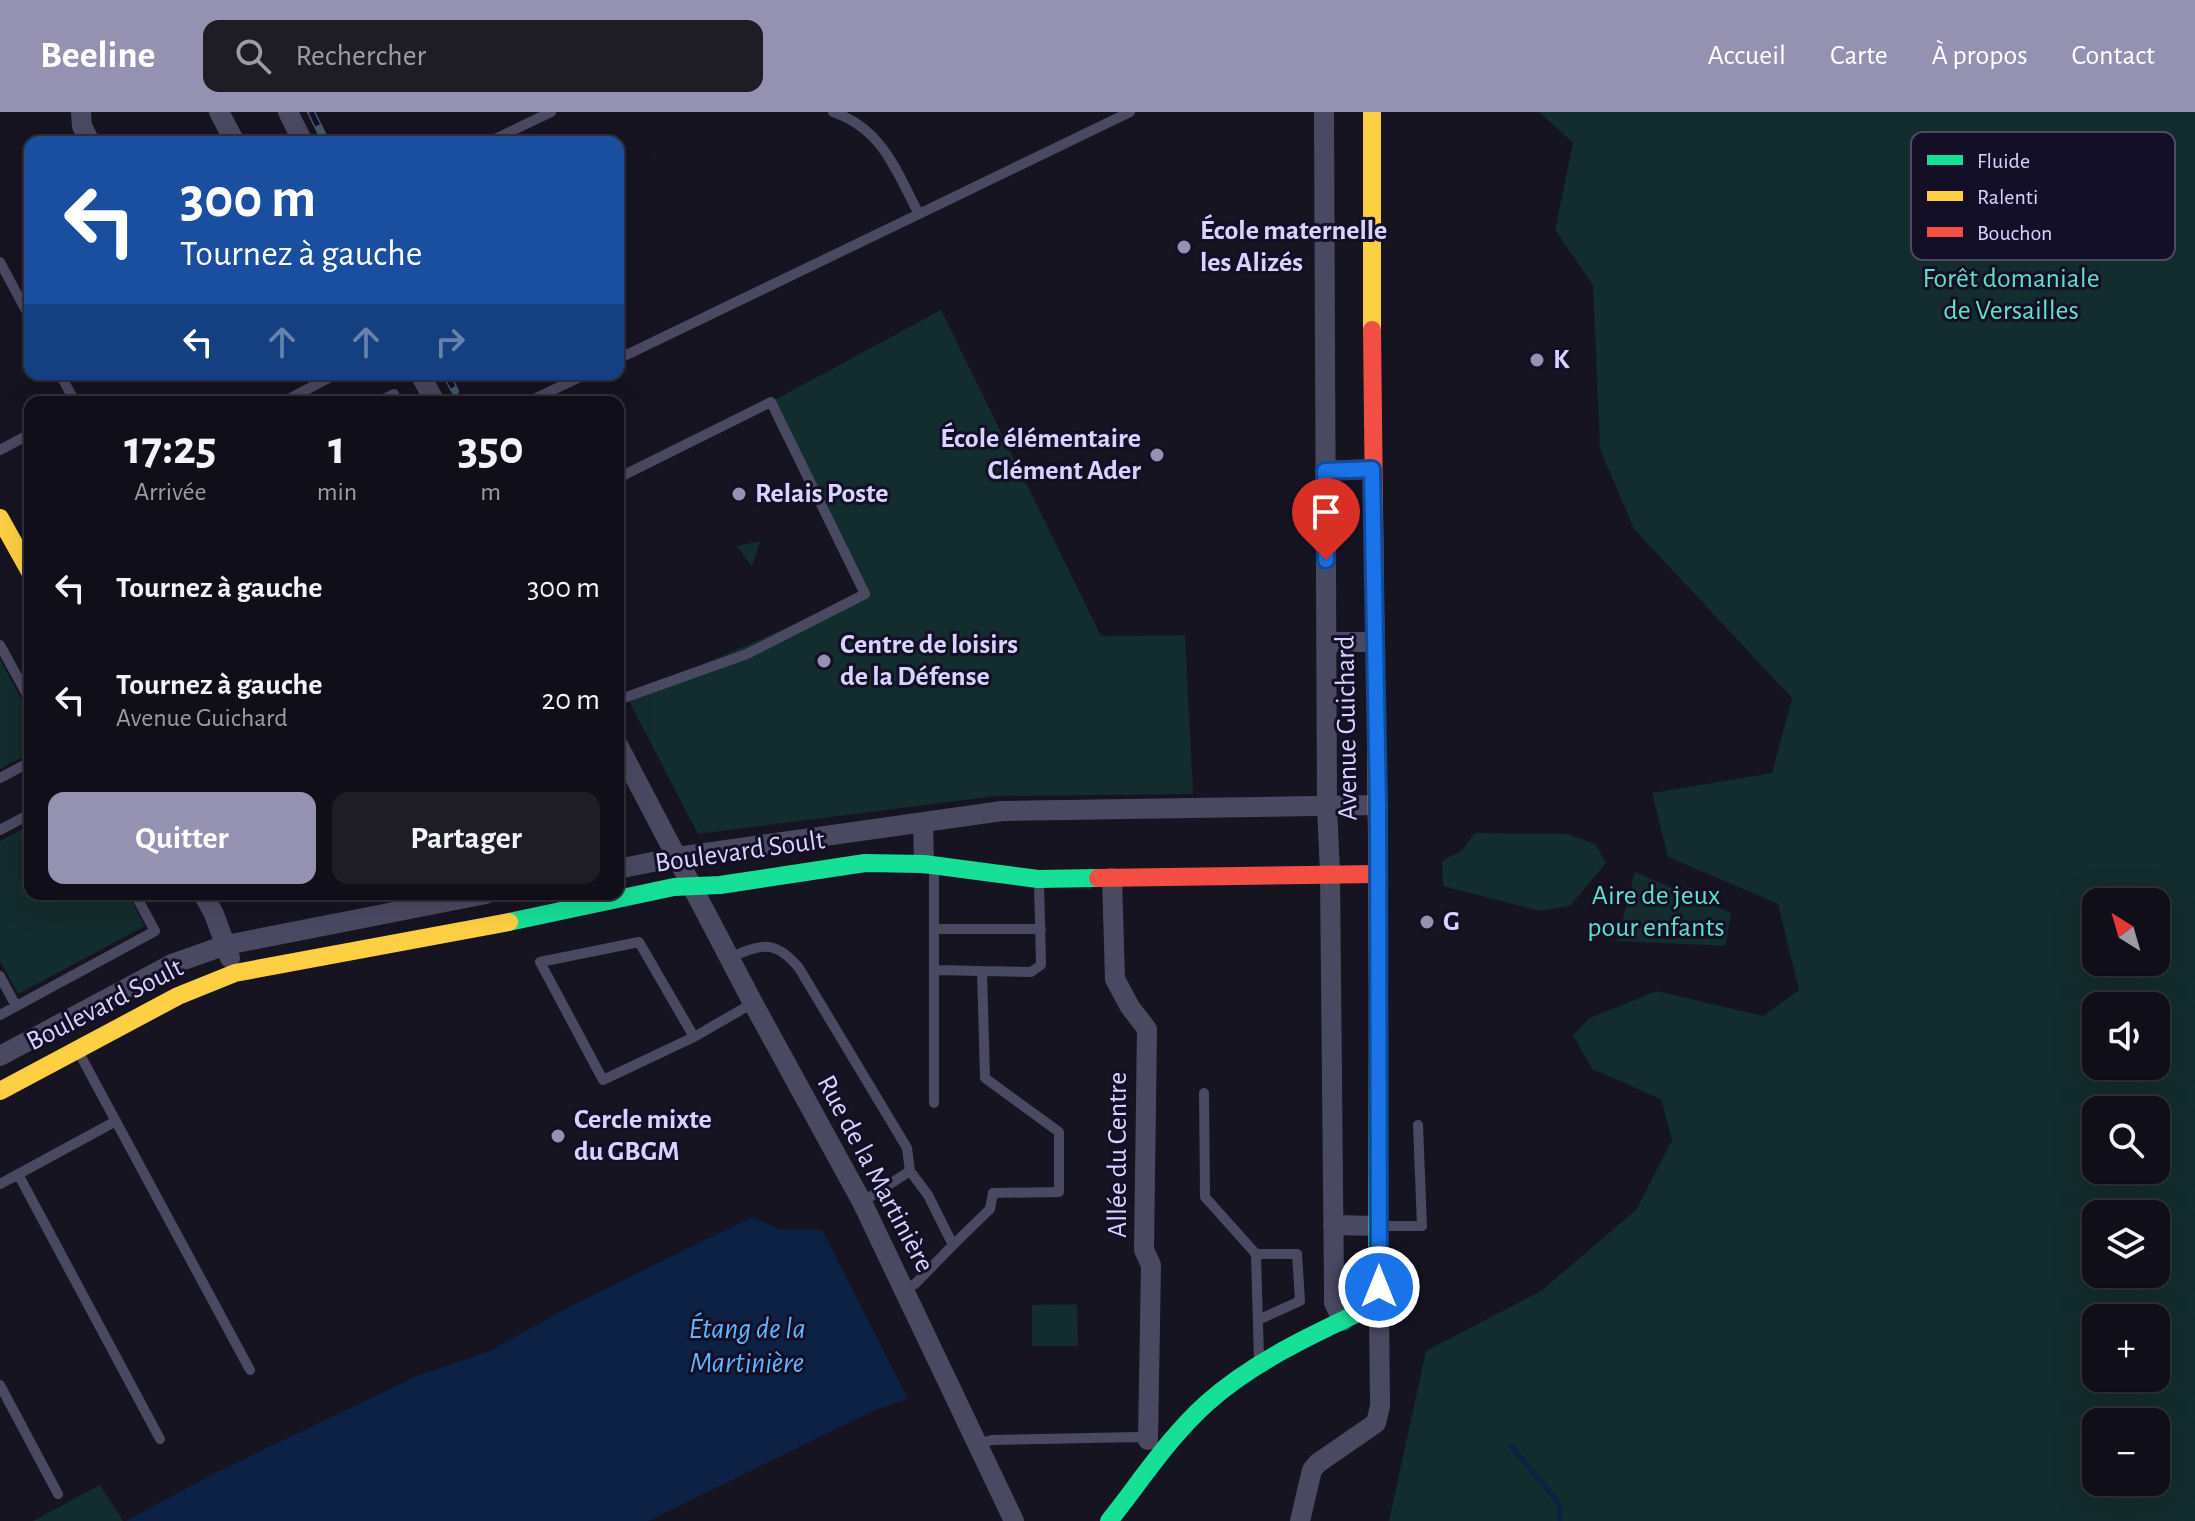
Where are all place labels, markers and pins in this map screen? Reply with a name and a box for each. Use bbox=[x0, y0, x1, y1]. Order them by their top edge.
place label: École maternelle les Alizés bbox=[1200, 214, 1387, 277]
marker: École maternelle les Alizés bbox=[1175, 238, 1193, 256]
place label: K bbox=[1553, 346, 1570, 374]
marker: K bbox=[1528, 351, 1546, 369]
place label: École élémentaire Clément Ader bbox=[940, 422, 1141, 485]
marker: École élémentaire Clément Ader bbox=[1148, 446, 1166, 464]
pin bbox=[1292, 478, 1360, 560]
place label: Relais Poste bbox=[755, 480, 889, 508]
marker: Relais Poste bbox=[730, 485, 748, 503]
place label: Centre de loisirs de la Défense bbox=[840, 631, 1018, 691]
marker: Centre de loisirs de la Défense bbox=[815, 652, 833, 670]
place label: G bbox=[1443, 908, 1460, 936]
marker: G bbox=[1418, 913, 1436, 931]
place label: Cercle mixte du GBGM bbox=[574, 1106, 712, 1166]
marker: Cercle mixte du GBGM bbox=[549, 1127, 567, 1145]

